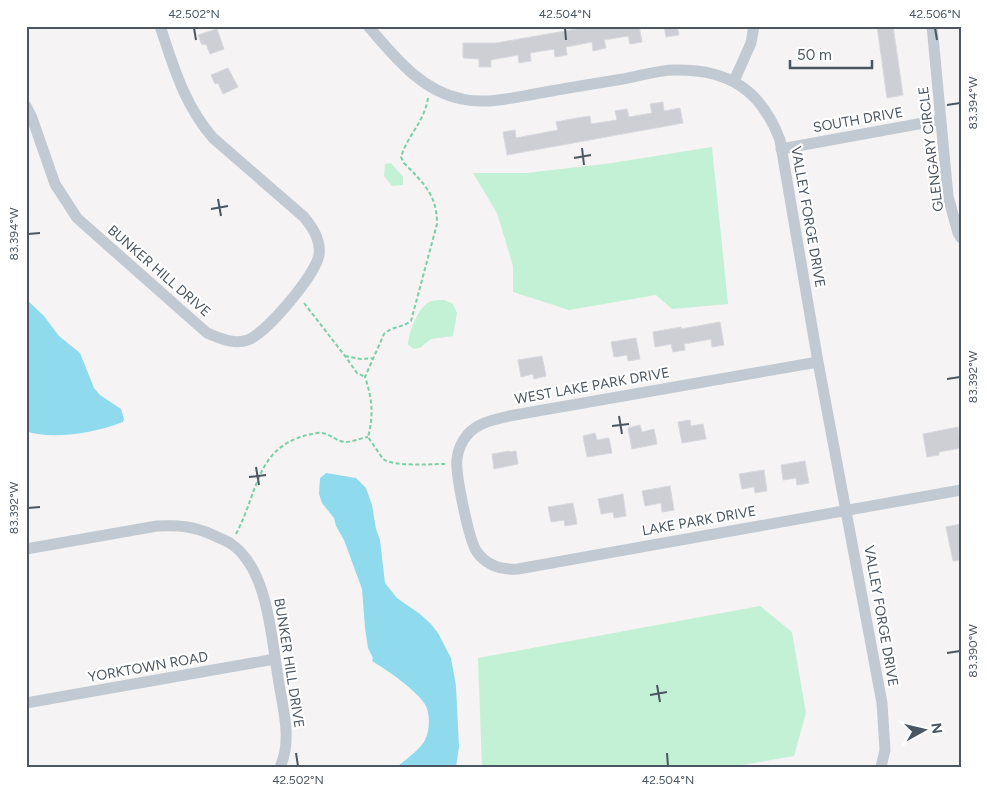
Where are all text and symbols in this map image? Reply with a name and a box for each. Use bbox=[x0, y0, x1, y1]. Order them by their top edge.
text: 42.502°N bbox=[168, 7, 220, 21]
text: 42.504°N bbox=[539, 7, 591, 21]
text: 42.506°N bbox=[909, 7, 961, 21]
scale bar bbox=[790, 38, 872, 70]
text: 50 m bbox=[797, 46, 832, 64]
text: 83.394°W bbox=[966, 76, 980, 130]
street label: GLENGARY CIRCLE bbox=[915, 85, 947, 213]
street label: SOUTH DRIVE bbox=[812, 104, 904, 136]
street label: VALLEY FORGE DRIVE bbox=[787, 145, 829, 289]
text: 83.394°W bbox=[7, 207, 21, 261]
street label: BUNKER HILL DRIVE bbox=[104, 222, 214, 320]
text: 83.392°W bbox=[966, 350, 980, 403]
street label: WEST LAKE PARK DRIVE bbox=[513, 364, 671, 408]
text: 83.392°W bbox=[7, 481, 21, 534]
street label: LAKE PARK DRIVE bbox=[641, 503, 757, 539]
street label: VALLEY FORGE DRIVE bbox=[860, 544, 902, 688]
street label: BUNKER HILL DRIVE bbox=[270, 597, 308, 729]
text: 83.390°W bbox=[966, 624, 980, 678]
street label: YORKTOWN ROAD bbox=[87, 648, 209, 686]
north arrow bbox=[900, 706, 950, 756]
text: N bbox=[927, 722, 946, 735]
text: 42.502°N bbox=[272, 773, 324, 787]
text: 42.504°N bbox=[642, 773, 694, 787]

